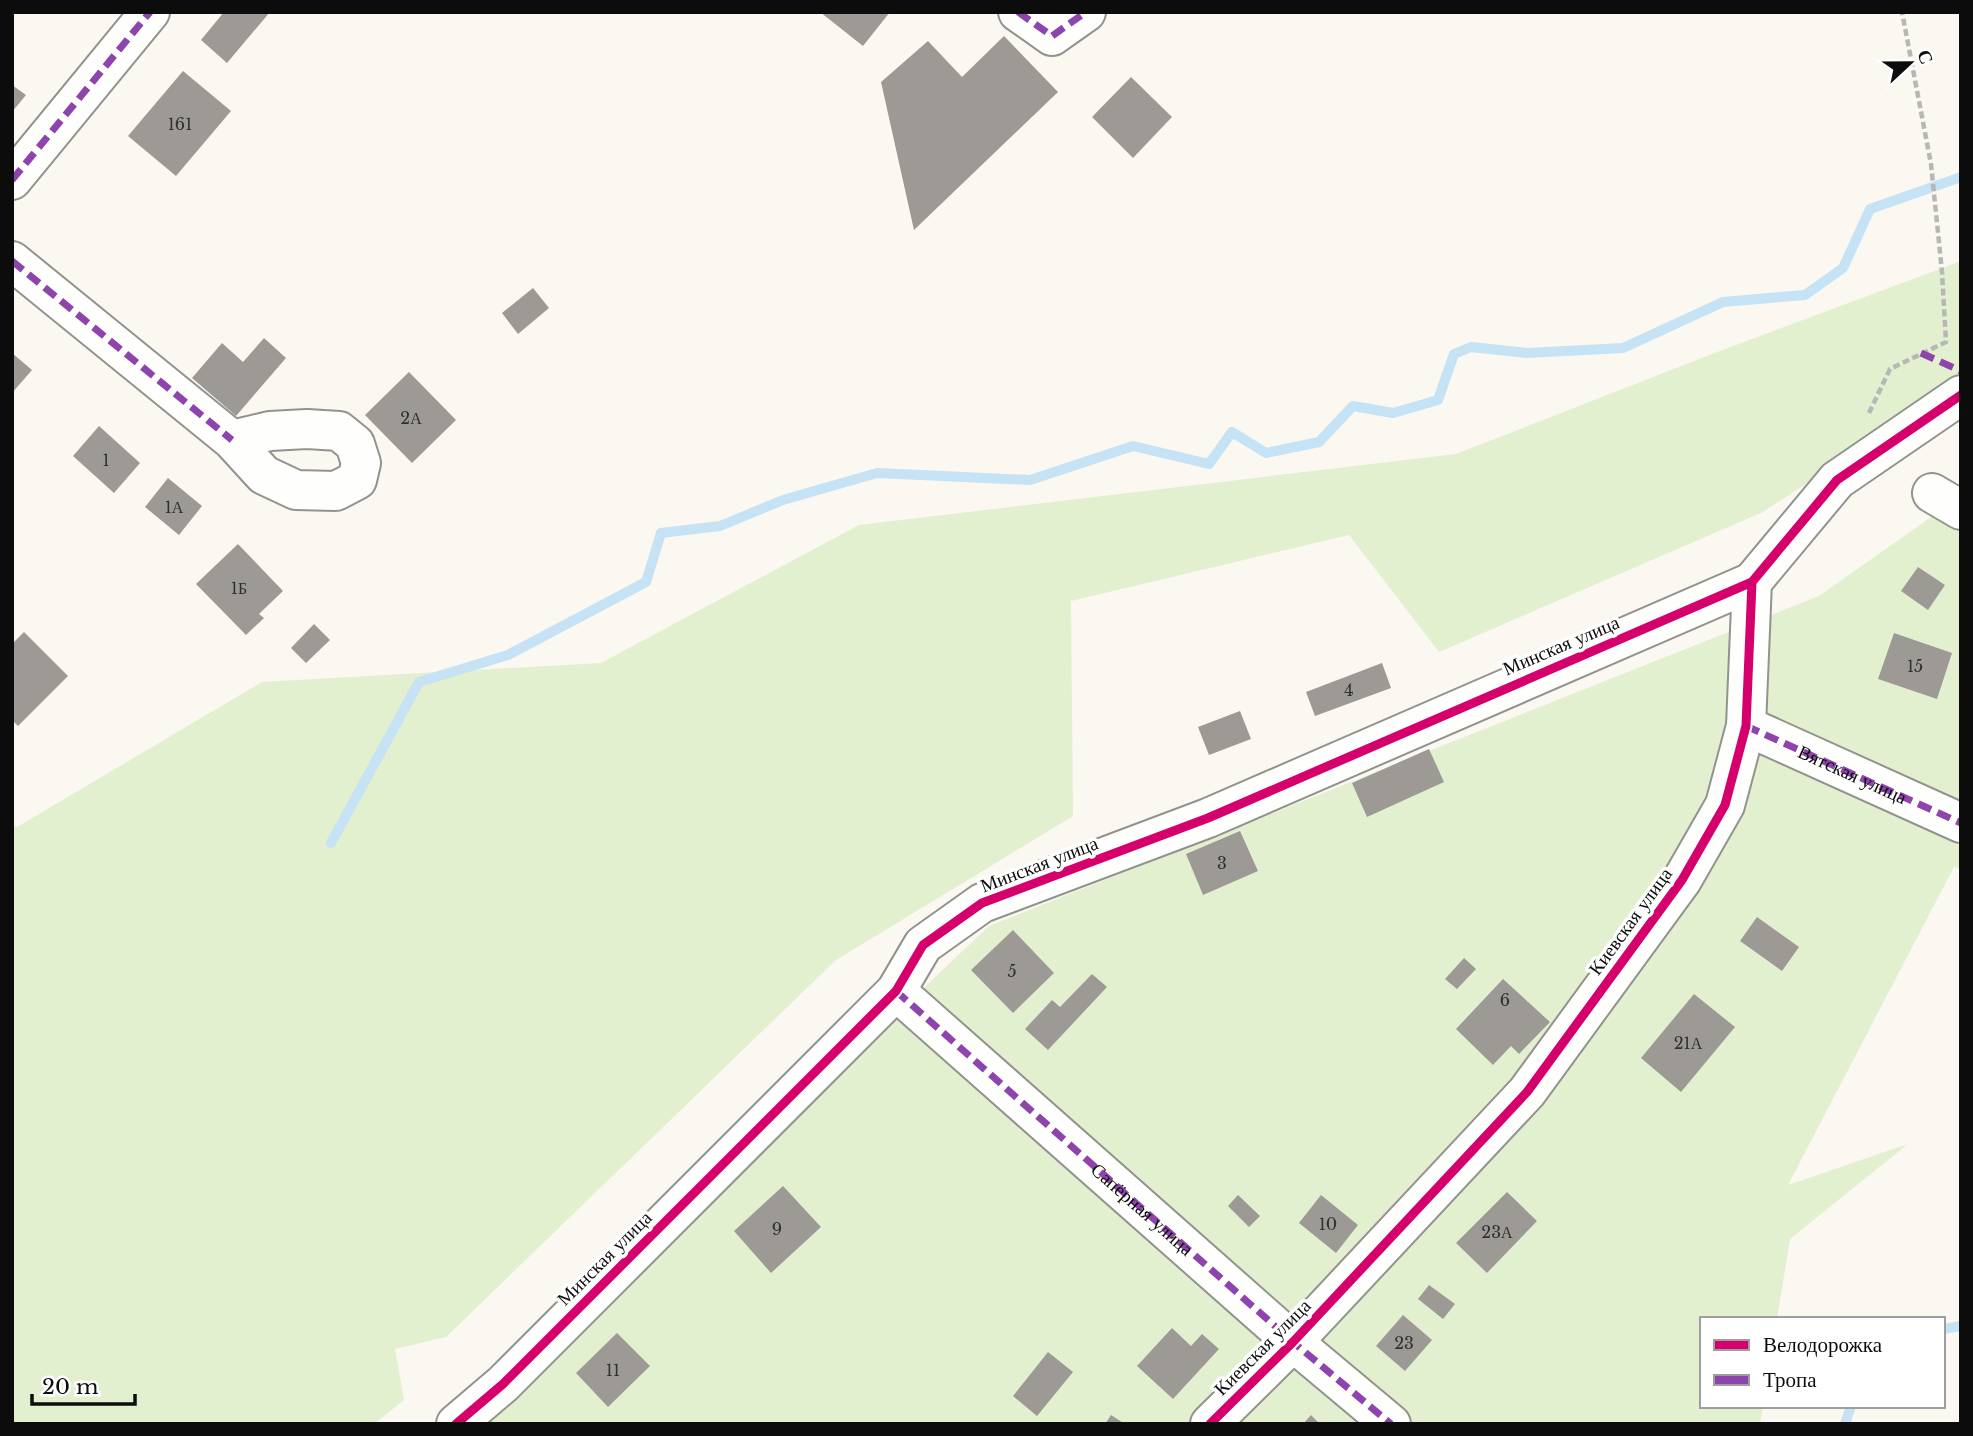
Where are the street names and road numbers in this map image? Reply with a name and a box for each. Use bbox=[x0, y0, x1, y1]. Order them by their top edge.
street label: Минская улица bbox=[1500, 610, 1623, 680]
street label: Вятская улица bbox=[1794, 740, 1911, 809]
street label: Минская улица bbox=[977, 831, 1102, 897]
street label: Киевская улица bbox=[1584, 863, 1677, 979]
street label: Сапёрная улица bbox=[1086, 1158, 1198, 1261]
street label: Минская улица bbox=[552, 1206, 657, 1310]
street label: Киевская улица bbox=[1209, 1294, 1316, 1400]

